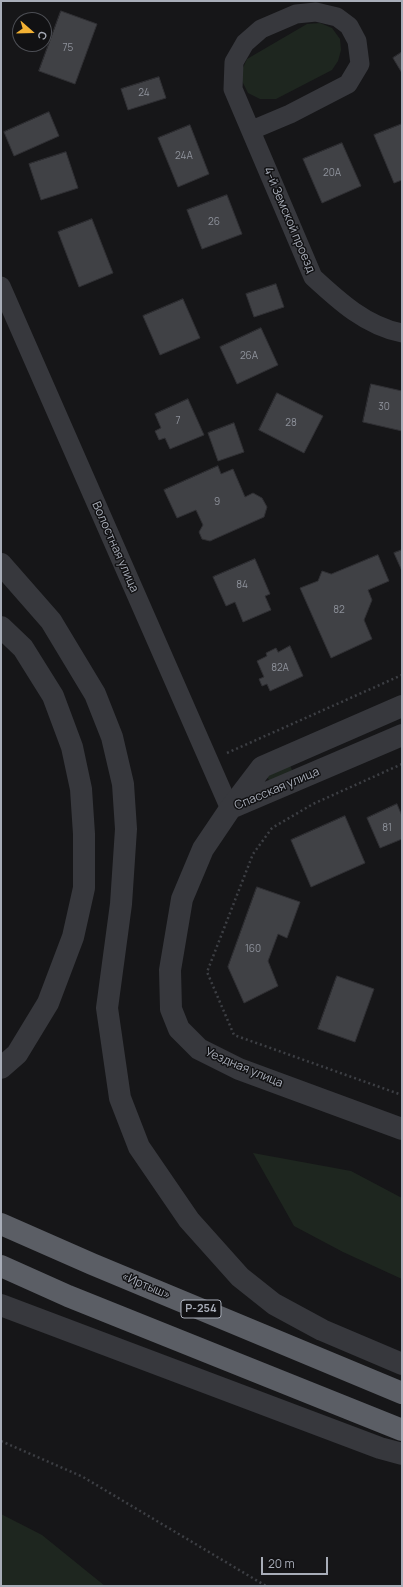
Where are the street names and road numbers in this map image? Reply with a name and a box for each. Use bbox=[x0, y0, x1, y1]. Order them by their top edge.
street label: 4-й Земской проезд bbox=[260, 165, 318, 275]
street label: Волостная улица bbox=[89, 499, 141, 595]
street label: Спасская улица bbox=[232, 765, 322, 813]
street label: Уездная улица bbox=[203, 1045, 285, 1091]
street label: «Иртыш» bbox=[120, 1269, 172, 1303]
road number: Р-254 bbox=[181, 1300, 221, 1318]

